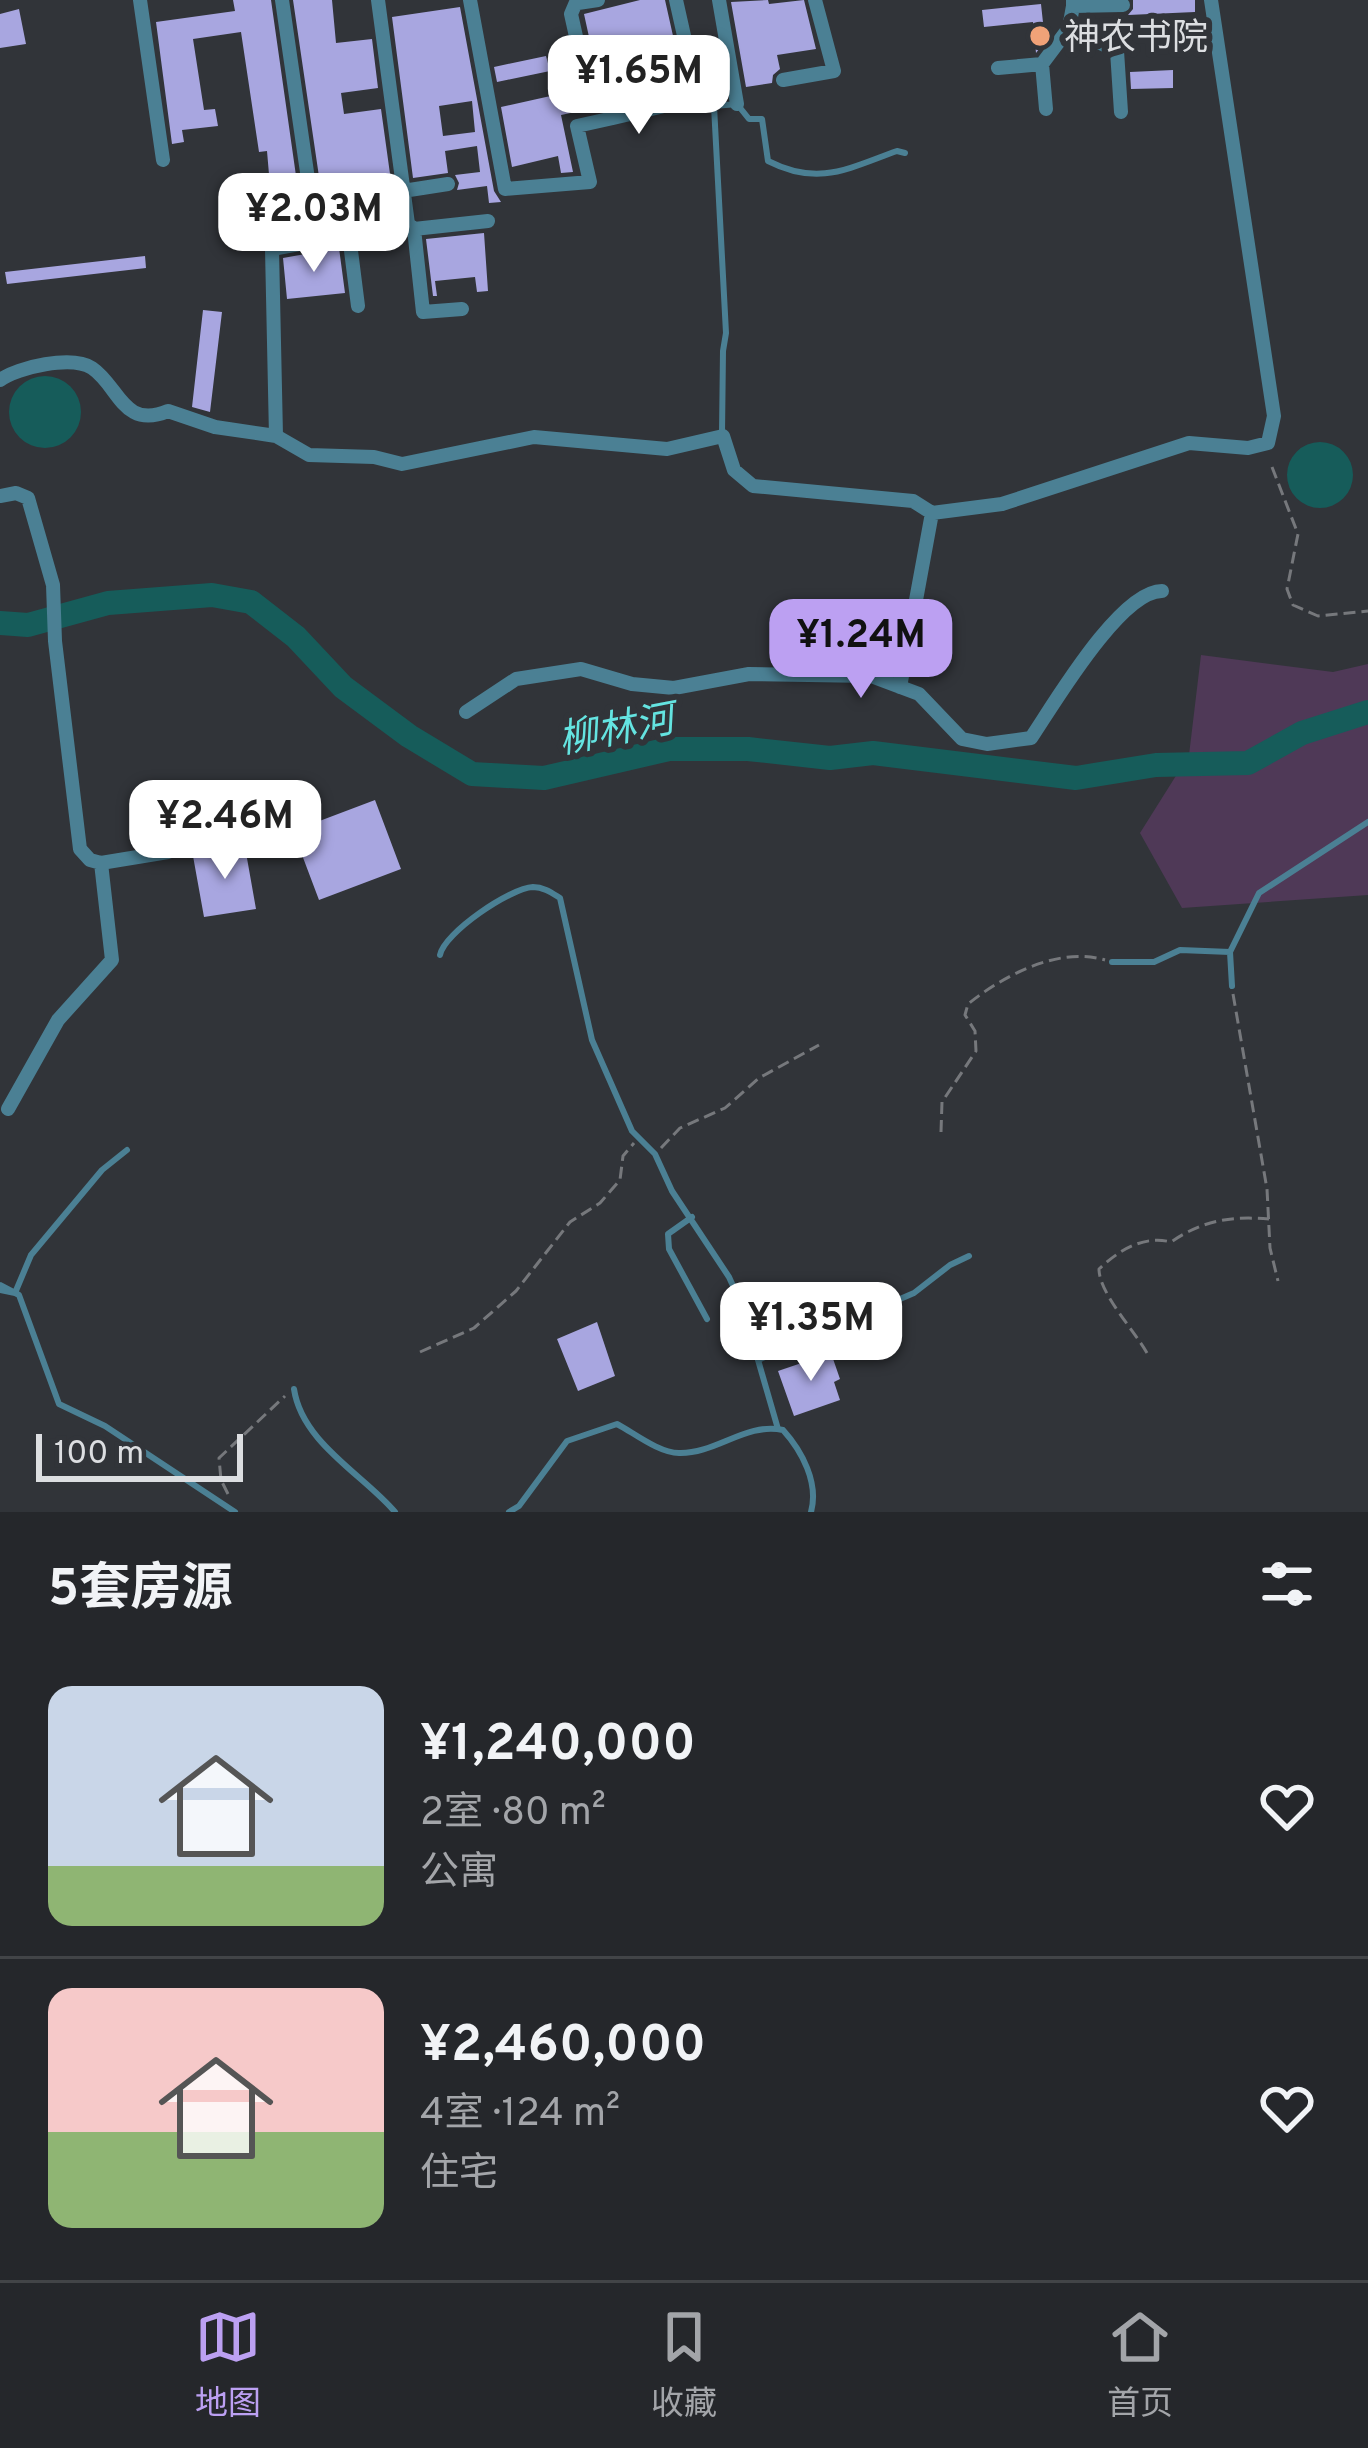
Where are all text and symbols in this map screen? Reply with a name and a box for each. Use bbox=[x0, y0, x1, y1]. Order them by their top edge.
place label: 神农书院 bbox=[1064, 17, 1208, 63]
marker: 神农书院 bbox=[1027, 23, 1053, 49]
pin: ¥1.65M bbox=[541, 35, 737, 137]
text: ¥1.65M bbox=[575, 49, 703, 98]
pin: ¥2.03M bbox=[216, 173, 412, 275]
text: ¥2.03M bbox=[245, 187, 383, 236]
pin: ¥1.24M bbox=[763, 599, 959, 701]
text: ¥1.24M bbox=[796, 613, 926, 662]
water label: 柳林河 bbox=[555, 696, 686, 768]
pin: ¥2.46M bbox=[127, 780, 323, 882]
text: ¥2.46M bbox=[156, 794, 294, 843]
pin: ¥1.35M bbox=[713, 1282, 909, 1384]
text: ¥1.35M bbox=[747, 1296, 875, 1345]
scale bar bbox=[36, 1428, 243, 1481]
text: 100 m bbox=[54, 1434, 144, 1476]
icon: filters bbox=[1254, 1551, 1320, 1617]
text: 5套房源 bbox=[48, 1559, 232, 1624]
text: ¥1,240,000 bbox=[420, 1714, 696, 1779]
icon: home bbox=[144, 1734, 288, 1878]
icon: heart bbox=[1254, 1773, 1320, 1839]
text: 2室 · 80 m² bbox=[420, 1790, 606, 1839]
text: 公寓 bbox=[420, 1850, 498, 1899]
text: ¥2,460,000 bbox=[420, 2015, 706, 2080]
icon: home bbox=[144, 2036, 288, 2180]
icon: heart bbox=[1254, 2075, 1320, 2141]
text: 4室 · 124 m² bbox=[420, 2091, 620, 2140]
text: 住宅 bbox=[420, 2151, 498, 2200]
tab: 地图 bbox=[195, 2304, 261, 2427]
tab: 收藏 bbox=[651, 2304, 717, 2427]
tab: 首页 bbox=[1107, 2304, 1173, 2427]

